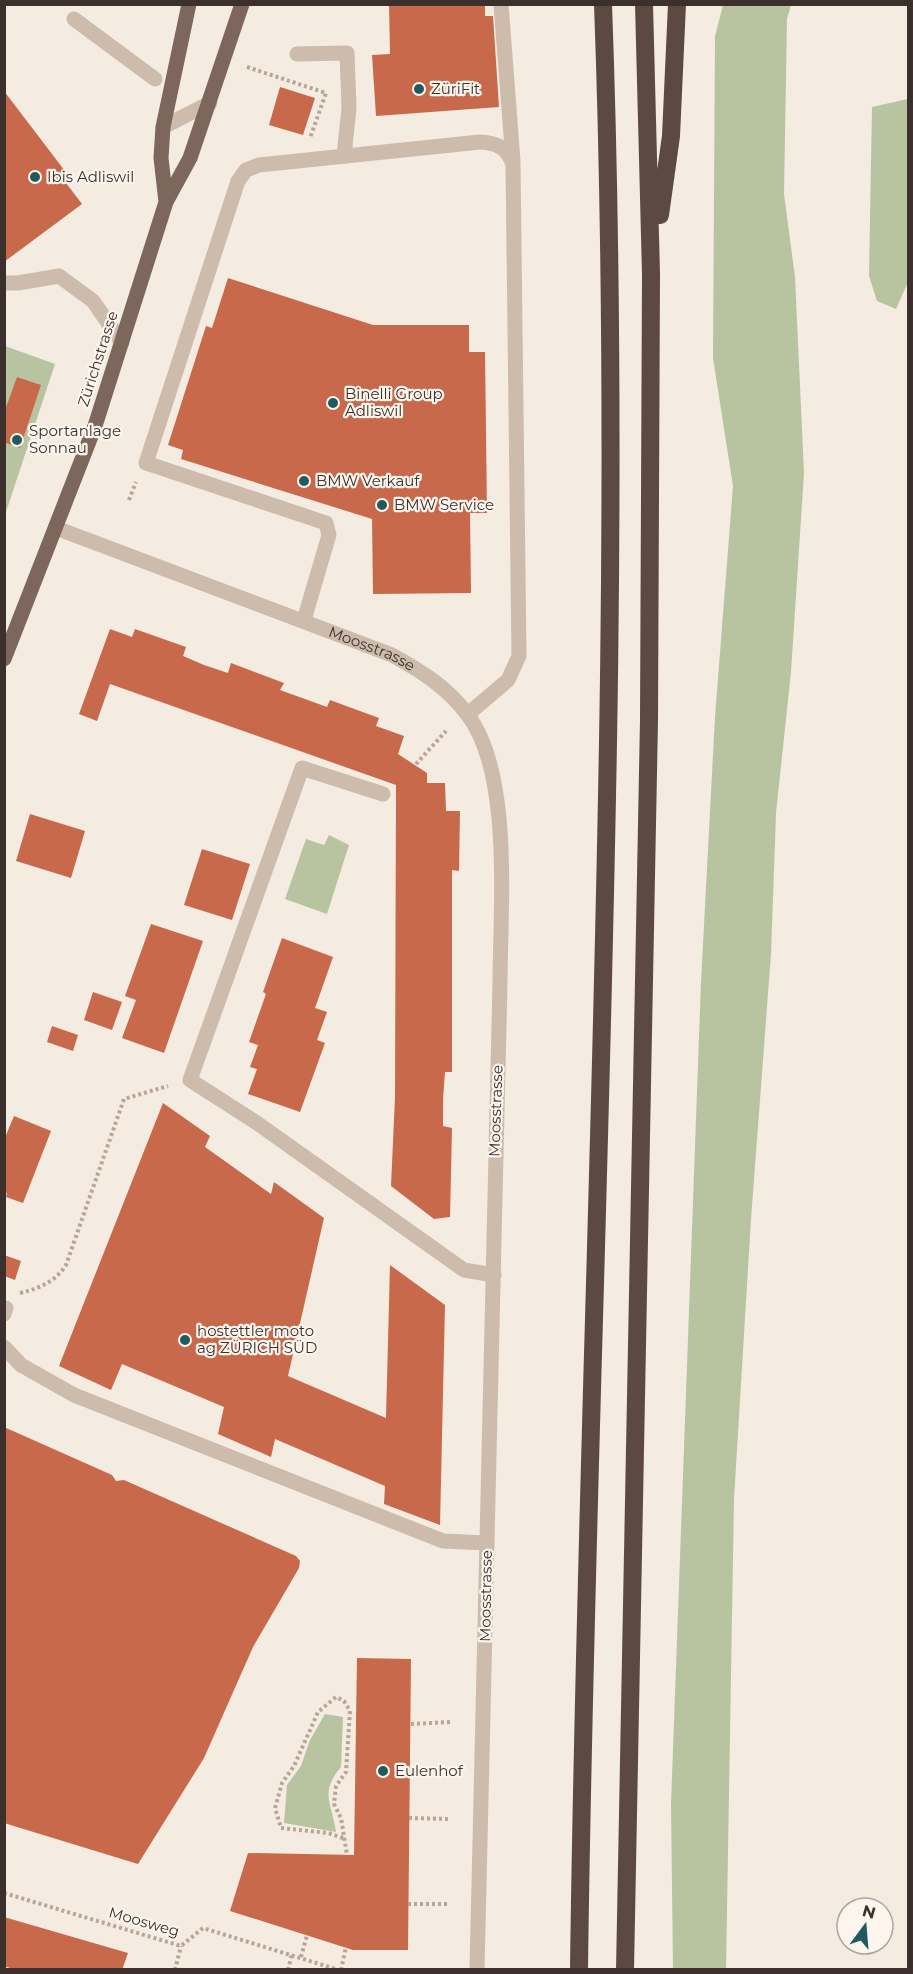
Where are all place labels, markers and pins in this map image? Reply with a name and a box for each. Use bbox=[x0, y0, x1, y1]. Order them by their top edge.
place label: ZüriFit bbox=[431, 79, 480, 98]
marker: ZüriFit bbox=[412, 82, 426, 96]
place label: Ibis Adliswil bbox=[47, 167, 134, 186]
marker: Ibis Adliswil bbox=[28, 170, 42, 184]
place label: Binelli Group Adliswil bbox=[345, 384, 443, 420]
marker: Binelli Group Adliswil bbox=[326, 396, 340, 410]
place label: Sportanlage Sonnau bbox=[29, 421, 121, 457]
marker: Sportanlage Sonnau bbox=[10, 433, 24, 447]
place label: BMW Verkauf bbox=[316, 471, 420, 490]
marker: BMW Verkauf bbox=[297, 474, 311, 488]
place label: BMW Service bbox=[394, 495, 494, 514]
marker: BMW Service bbox=[375, 498, 389, 512]
place label: hostettler moto ag ZÜRICH SÜD bbox=[197, 1321, 317, 1357]
marker: hostettler moto ag ZÜRICH SÜD bbox=[178, 1333, 192, 1347]
place label: Eulenhof bbox=[395, 1761, 464, 1780]
marker: Eulenhof bbox=[376, 1764, 390, 1778]

